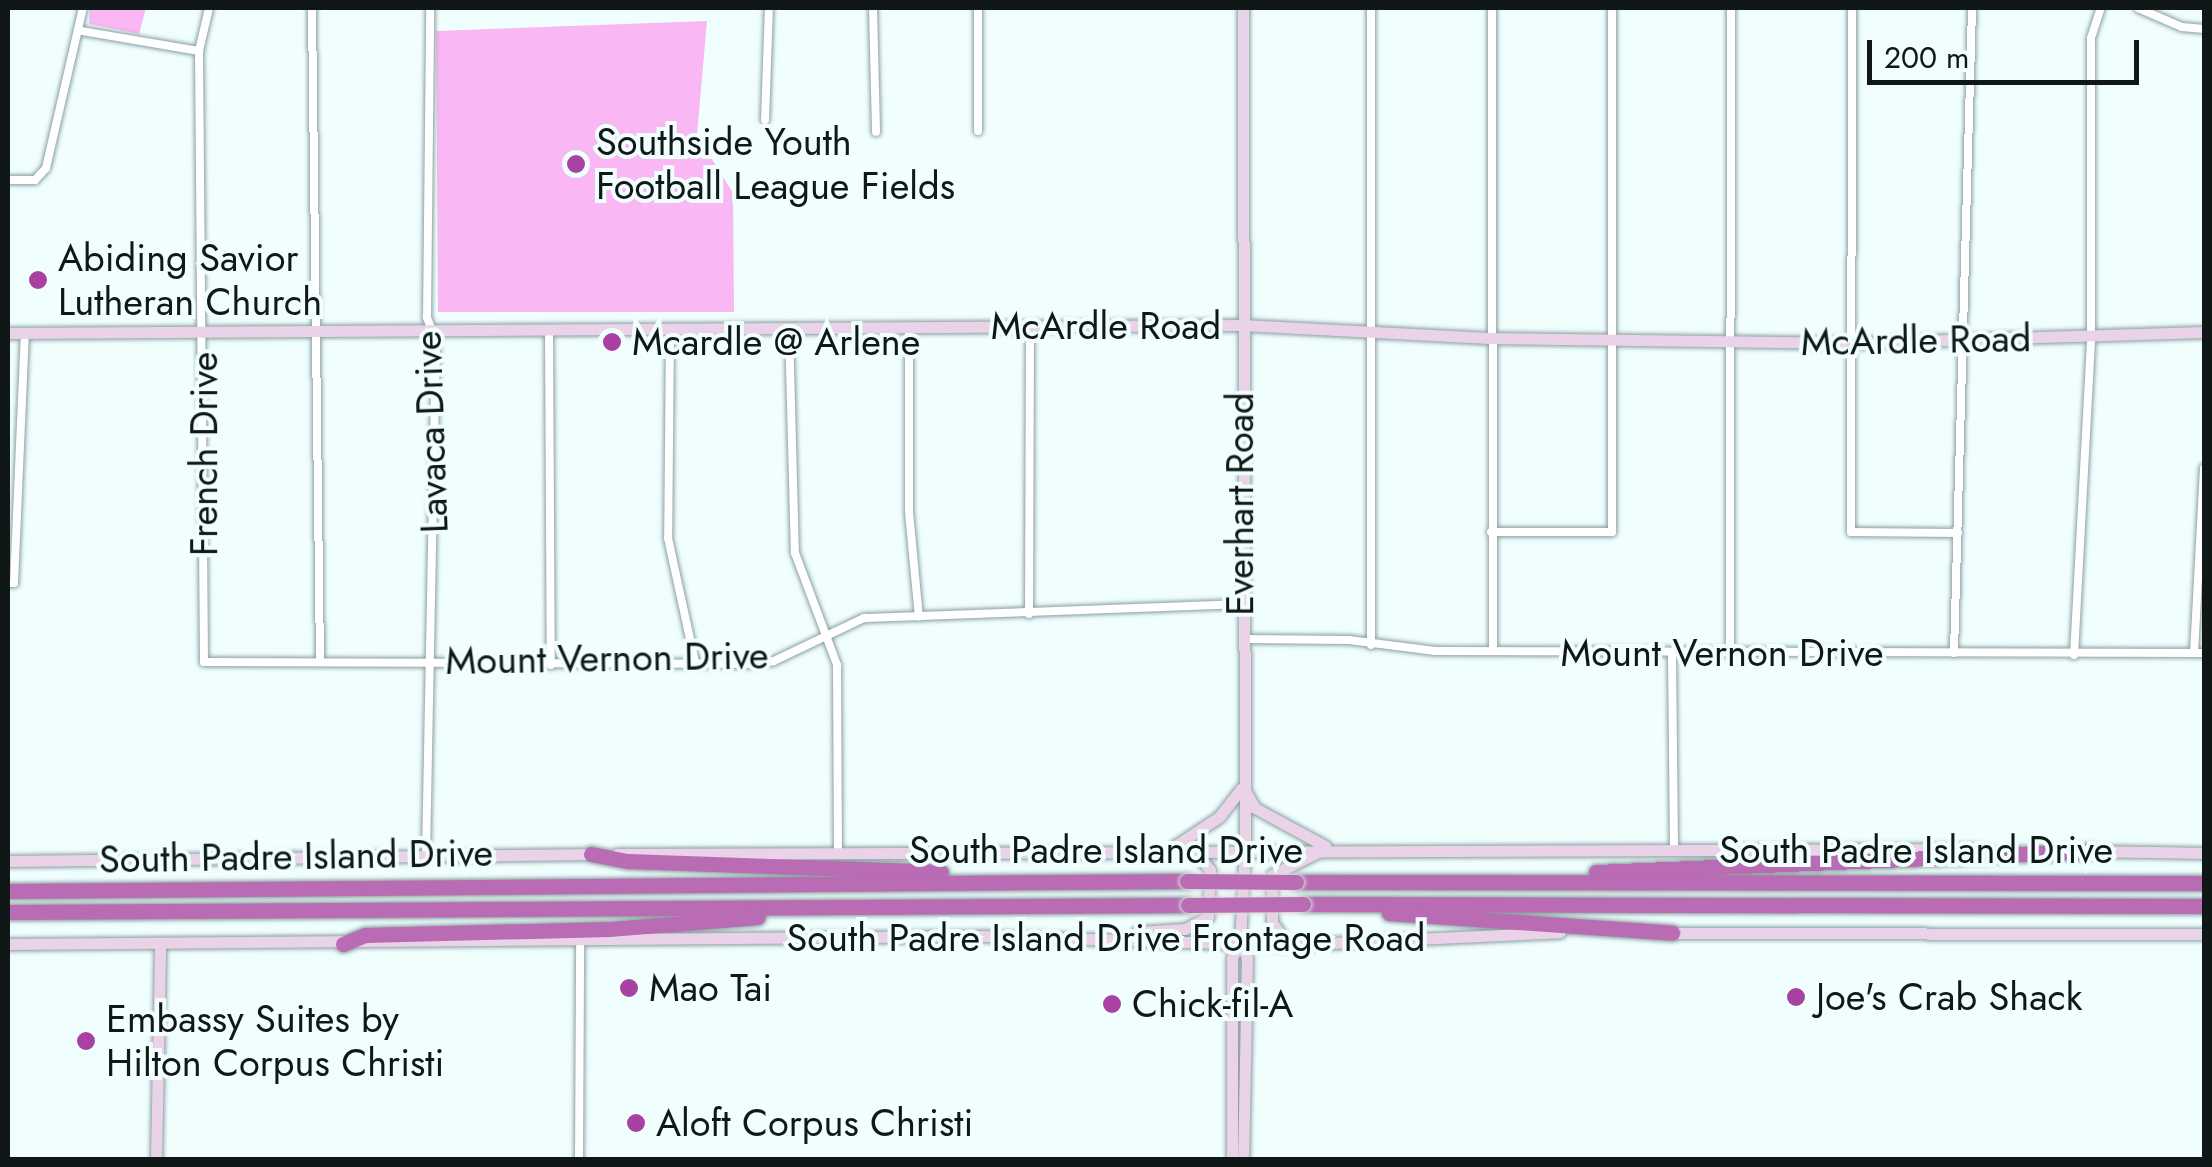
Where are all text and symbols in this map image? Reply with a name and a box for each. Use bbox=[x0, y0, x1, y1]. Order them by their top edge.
scale bar bbox=[1872, 20, 2144, 82]
text: 200 m bbox=[1884, 36, 1969, 79]
place label: Southside Youth Football League Fields bbox=[596, 119, 955, 208]
marker: Southside Youth Football League Fields bbox=[565, 153, 587, 175]
place label: Abiding Savior Lutheran Church bbox=[58, 235, 322, 324]
marker: Abiding Savior Lutheran Church bbox=[27, 269, 49, 291]
street label: McArdle Road bbox=[991, 303, 1221, 349]
street label: McArdle Road bbox=[1800, 315, 2032, 365]
place label: Mcardle @ Arlene bbox=[632, 319, 920, 365]
street label: Lavaca Drive bbox=[405, 330, 457, 534]
marker: Mcardle @ Arlene bbox=[601, 331, 623, 353]
street label: French Drive bbox=[181, 352, 227, 556]
street label: Everhart Road bbox=[1217, 392, 1263, 616]
street label: Mount Vernon Drive bbox=[1560, 630, 1884, 676]
street label: Mount Vernon Drive bbox=[445, 632, 769, 684]
street label: South Padre Island Drive bbox=[909, 827, 1303, 873]
street label: South Padre Island Drive bbox=[1719, 827, 2113, 873]
street label: South Padre Island Drive bbox=[99, 830, 493, 882]
street label: South Padre Island Drive Frontage Road bbox=[787, 915, 1425, 961]
place label: Mao Tai bbox=[649, 965, 772, 1011]
place label: Joe's Crab Shack bbox=[1816, 974, 2082, 1020]
marker: Mao Tai bbox=[618, 977, 640, 999]
place label: Chick-fil-A bbox=[1132, 981, 1293, 1027]
marker: Joe's Crab Shack bbox=[1785, 986, 1807, 1008]
marker: Chick-fil-A bbox=[1101, 993, 1123, 1015]
place label: Embassy Suites by Hilton Corpus Christi bbox=[106, 996, 444, 1086]
marker: Embassy Suites by Hilton Corpus Christi bbox=[75, 1030, 97, 1052]
place label: Aloft Corpus Christi bbox=[656, 1100, 973, 1146]
marker: Aloft Corpus Christi bbox=[625, 1112, 647, 1134]

